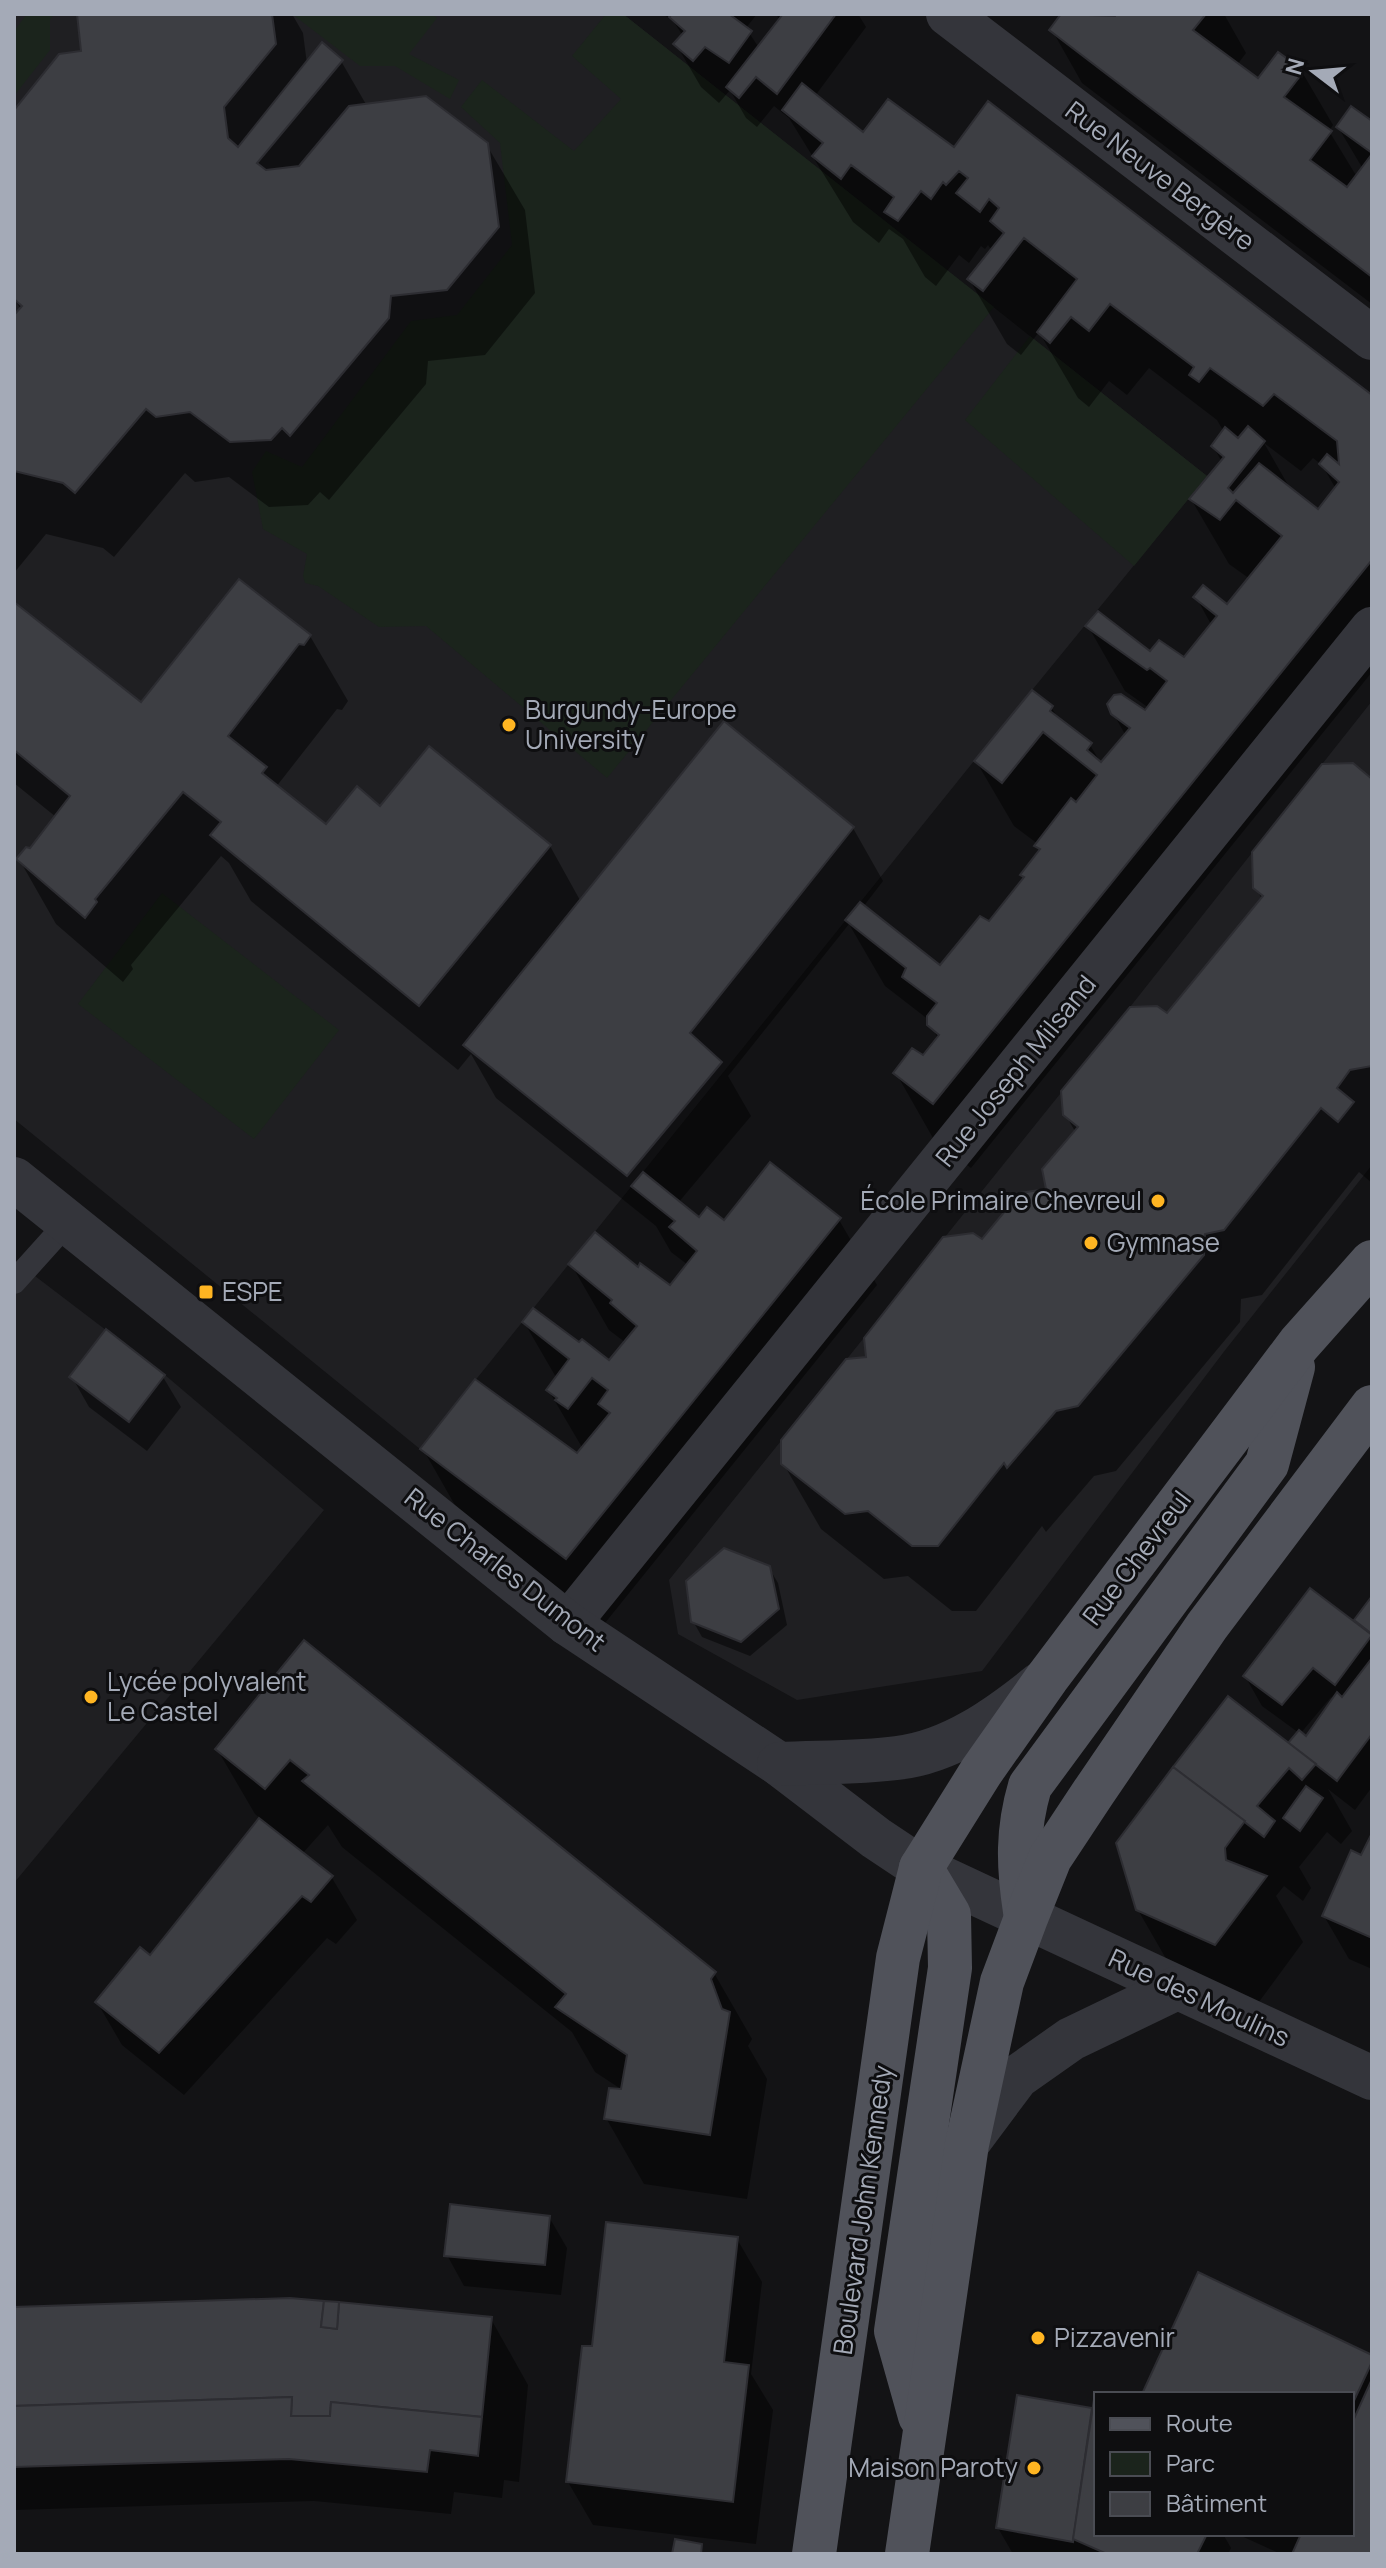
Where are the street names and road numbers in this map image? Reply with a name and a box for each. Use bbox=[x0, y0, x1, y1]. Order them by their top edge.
street label: Rue Neuve Bergère bbox=[1058, 92, 1263, 258]
street label: Rue Joseph Milsand bbox=[927, 967, 1104, 1174]
street label: Rue Charles Dumont bbox=[397, 1479, 614, 1659]
street label: Rue Chevreul bbox=[1074, 1483, 1199, 1632]
street label: Rue des Moulins bbox=[1103, 1939, 1296, 2055]
street label: Boulevard John Kennedy bbox=[824, 2063, 900, 2357]

